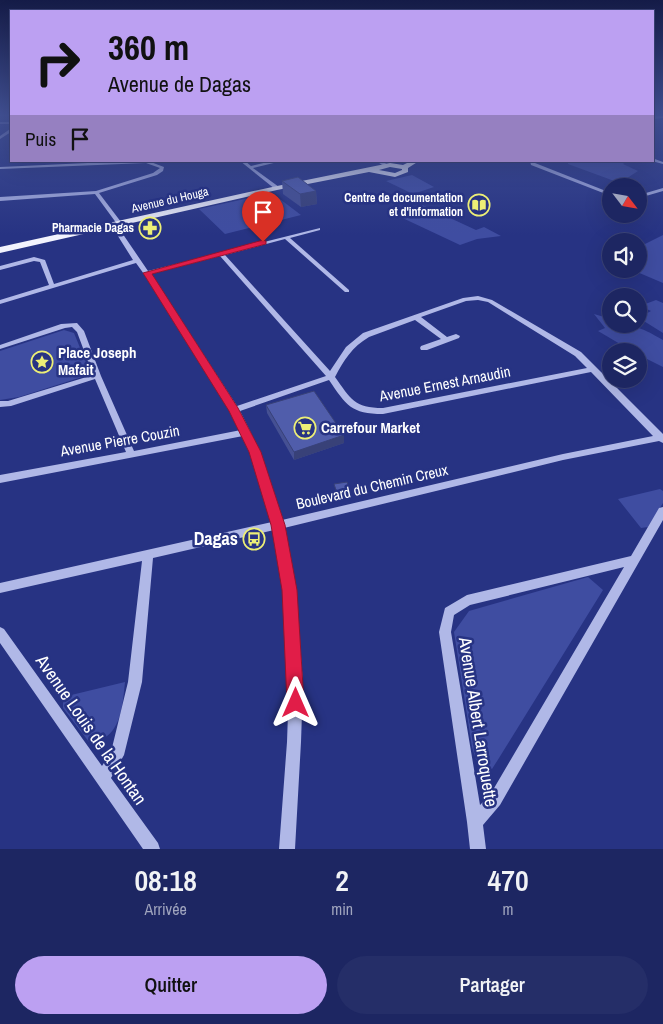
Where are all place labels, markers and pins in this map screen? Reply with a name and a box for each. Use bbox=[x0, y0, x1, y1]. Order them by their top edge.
place label: Centre de documentation et d'information bbox=[344, 190, 463, 220]
pin bbox=[242, 191, 284, 242]
library icon: Centre de documentation et d'information bbox=[467, 193, 491, 217]
pharmacy icon: Pharmacie Dagas bbox=[138, 216, 162, 240]
place label: Pharmacie Dagas bbox=[52, 220, 135, 236]
place label: Place Joseph Mafait bbox=[58, 342, 137, 380]
place icon: Place Joseph Mafait bbox=[30, 350, 54, 374]
supermarket icon: Carrefour Market bbox=[293, 416, 317, 440]
place label: Carrefour Market bbox=[321, 417, 420, 438]
place label: Dagas bbox=[194, 526, 238, 551]
bus stop icon: Dagas bbox=[242, 527, 266, 551]

